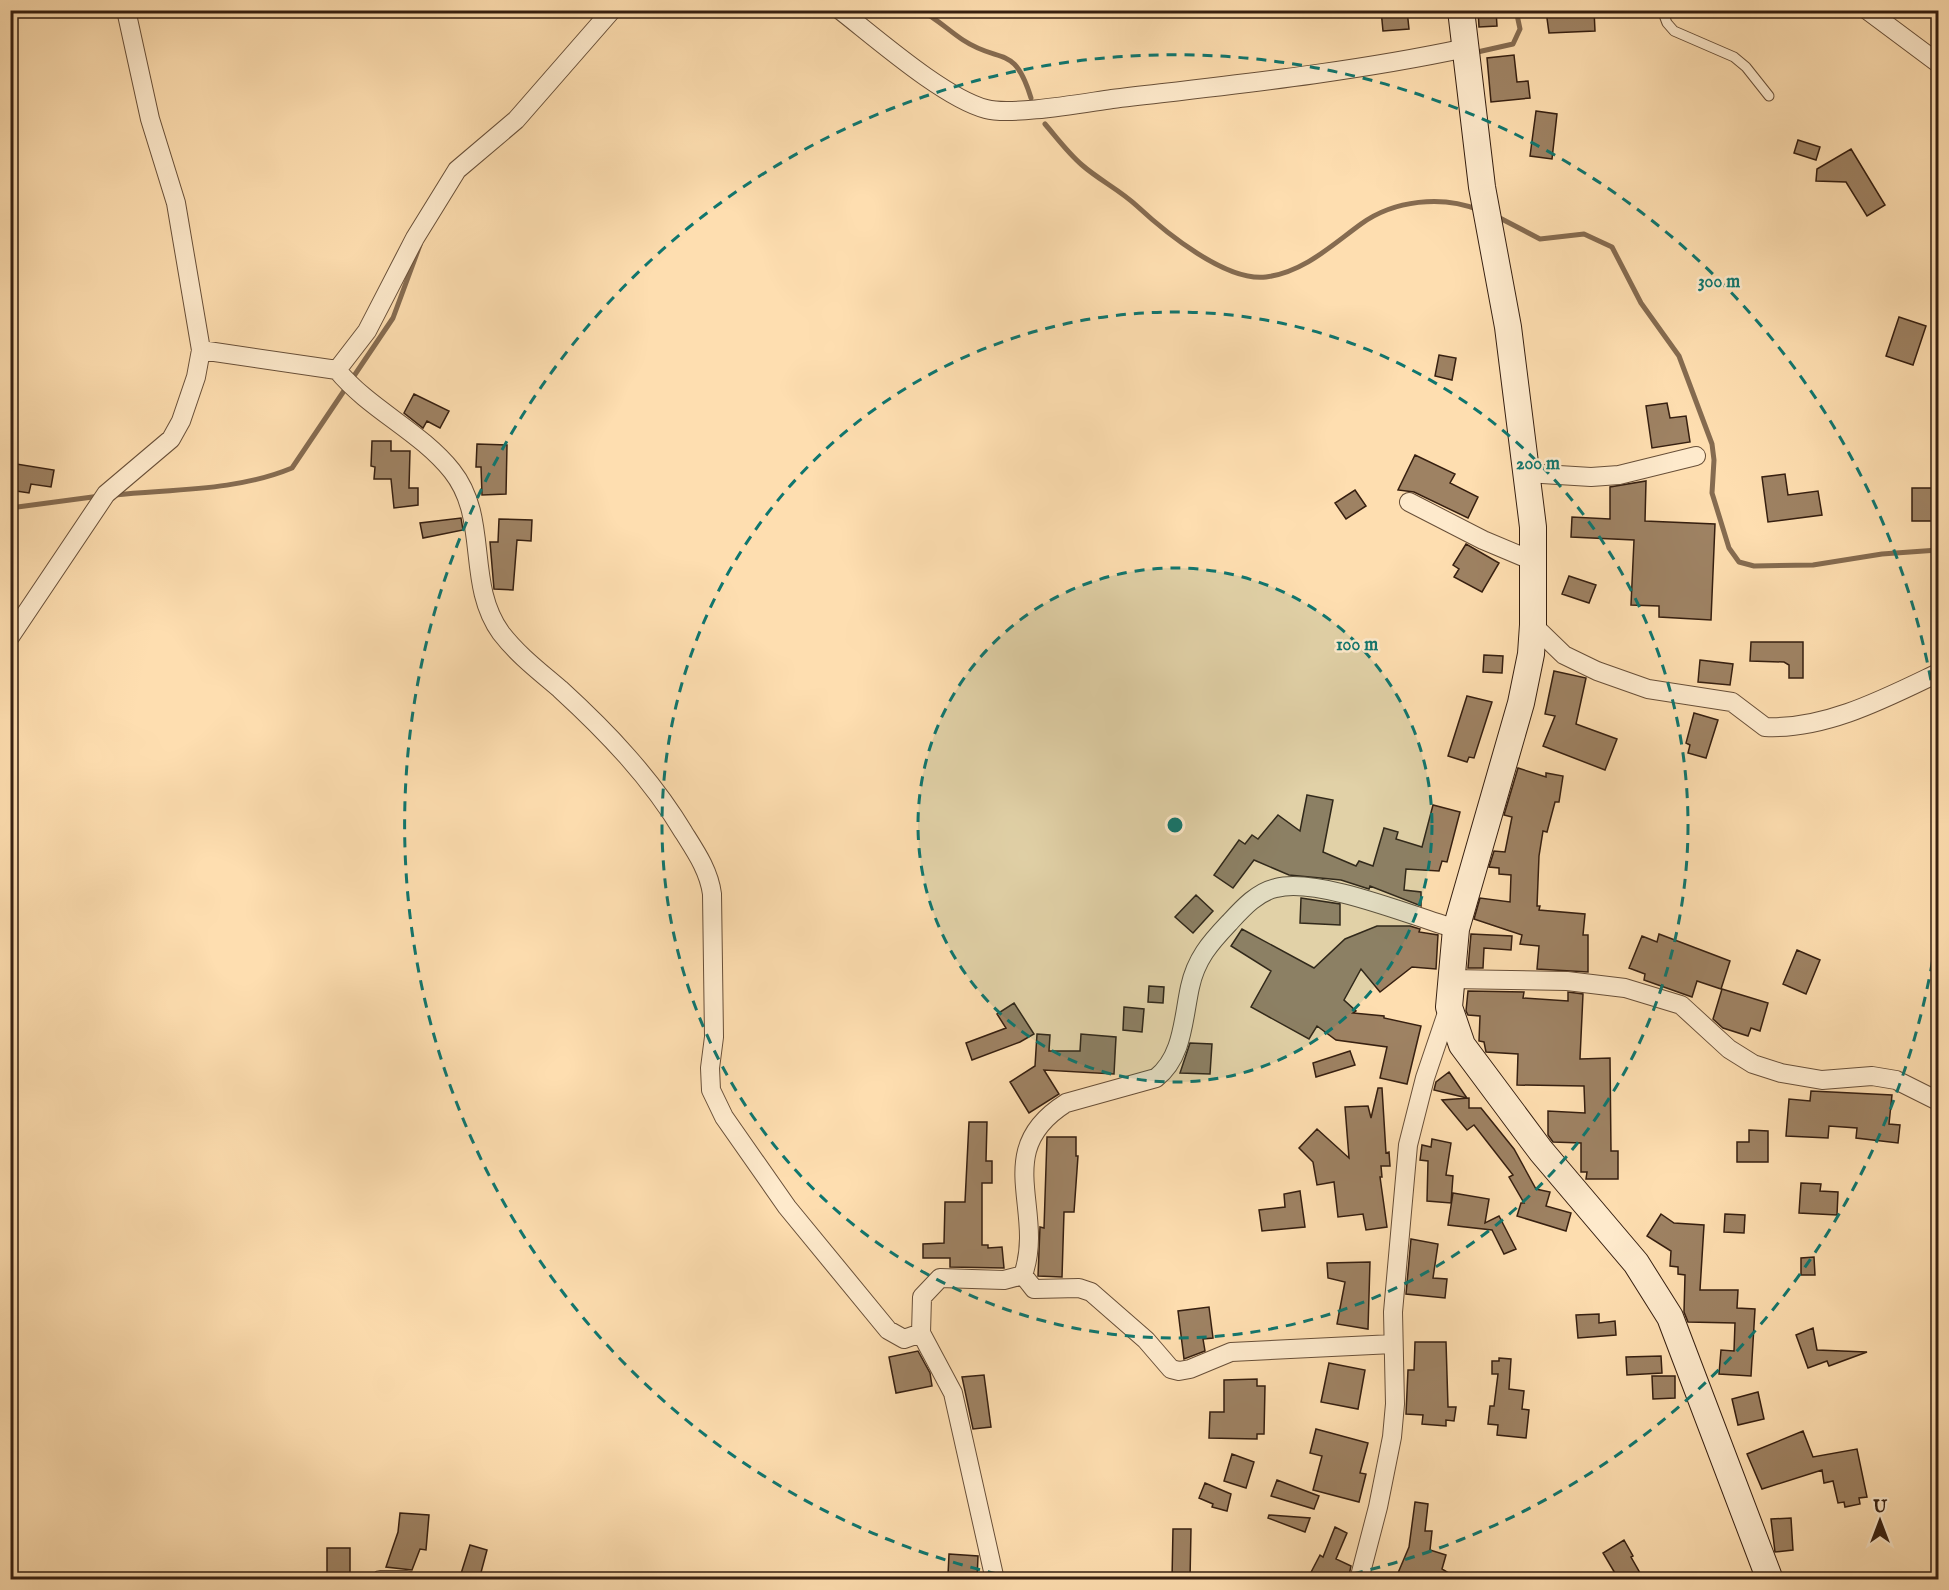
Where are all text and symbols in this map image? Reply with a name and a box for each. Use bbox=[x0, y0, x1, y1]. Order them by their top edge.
text: 300 m bbox=[1698, 271, 1740, 294]
text: 200 m bbox=[1516, 453, 1560, 476]
text: 100 m bbox=[1336, 634, 1378, 657]
centre of rings bbox=[1165, 815, 1185, 835]
north arrow bbox=[1850, 1491, 1910, 1551]
text: U bbox=[1872, 1498, 1887, 1518]

